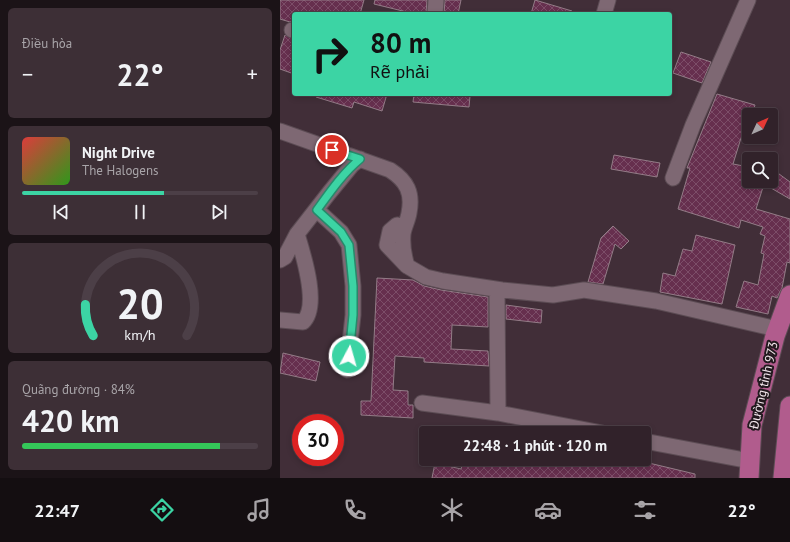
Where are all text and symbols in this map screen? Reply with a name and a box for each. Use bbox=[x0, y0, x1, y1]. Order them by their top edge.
text: 80 m bbox=[370, 24, 431, 61]
icon: right bbox=[304, 28, 356, 80]
text: Điều hòa bbox=[22, 35, 72, 52]
text: 22° bbox=[116, 55, 164, 94]
text: − bbox=[22, 60, 33, 88]
text: + bbox=[247, 60, 258, 88]
text: Rẽ phải bbox=[370, 60, 430, 83]
north arrow bbox=[742, 108, 778, 144]
map controls bbox=[742, 108, 778, 188]
pin bbox=[315, 133, 349, 167]
icon: arrive bbox=[321, 139, 343, 161]
text: Night Drive bbox=[82, 143, 155, 162]
button: search bbox=[742, 152, 778, 188]
text: The Halogens bbox=[82, 162, 159, 179]
icon: previous bbox=[50, 201, 72, 223]
icon: pause bbox=[129, 201, 151, 223]
icon: next bbox=[208, 201, 230, 223]
text: 20 bbox=[116, 277, 164, 330]
text: km/h bbox=[124, 324, 156, 343]
position arrow bbox=[328, 335, 370, 377]
street label: Đường tỉnh 973 bbox=[745, 340, 782, 432]
text: Quãng đường · 84% bbox=[22, 381, 135, 398]
text: 420 km bbox=[22, 401, 120, 440]
speed limit sign: 30 bbox=[292, 414, 344, 466]
text: 22:48 · 1 phút · 120 m bbox=[463, 436, 607, 455]
icon: directions bbox=[148, 496, 176, 524]
icon: music bbox=[245, 496, 273, 524]
icon: phone bbox=[341, 496, 369, 524]
icon: climate bbox=[438, 496, 466, 524]
icon: car bbox=[534, 496, 562, 524]
icon: filters bbox=[631, 496, 659, 524]
text: 22:47 bbox=[34, 499, 80, 522]
text: 22° bbox=[727, 499, 756, 522]

